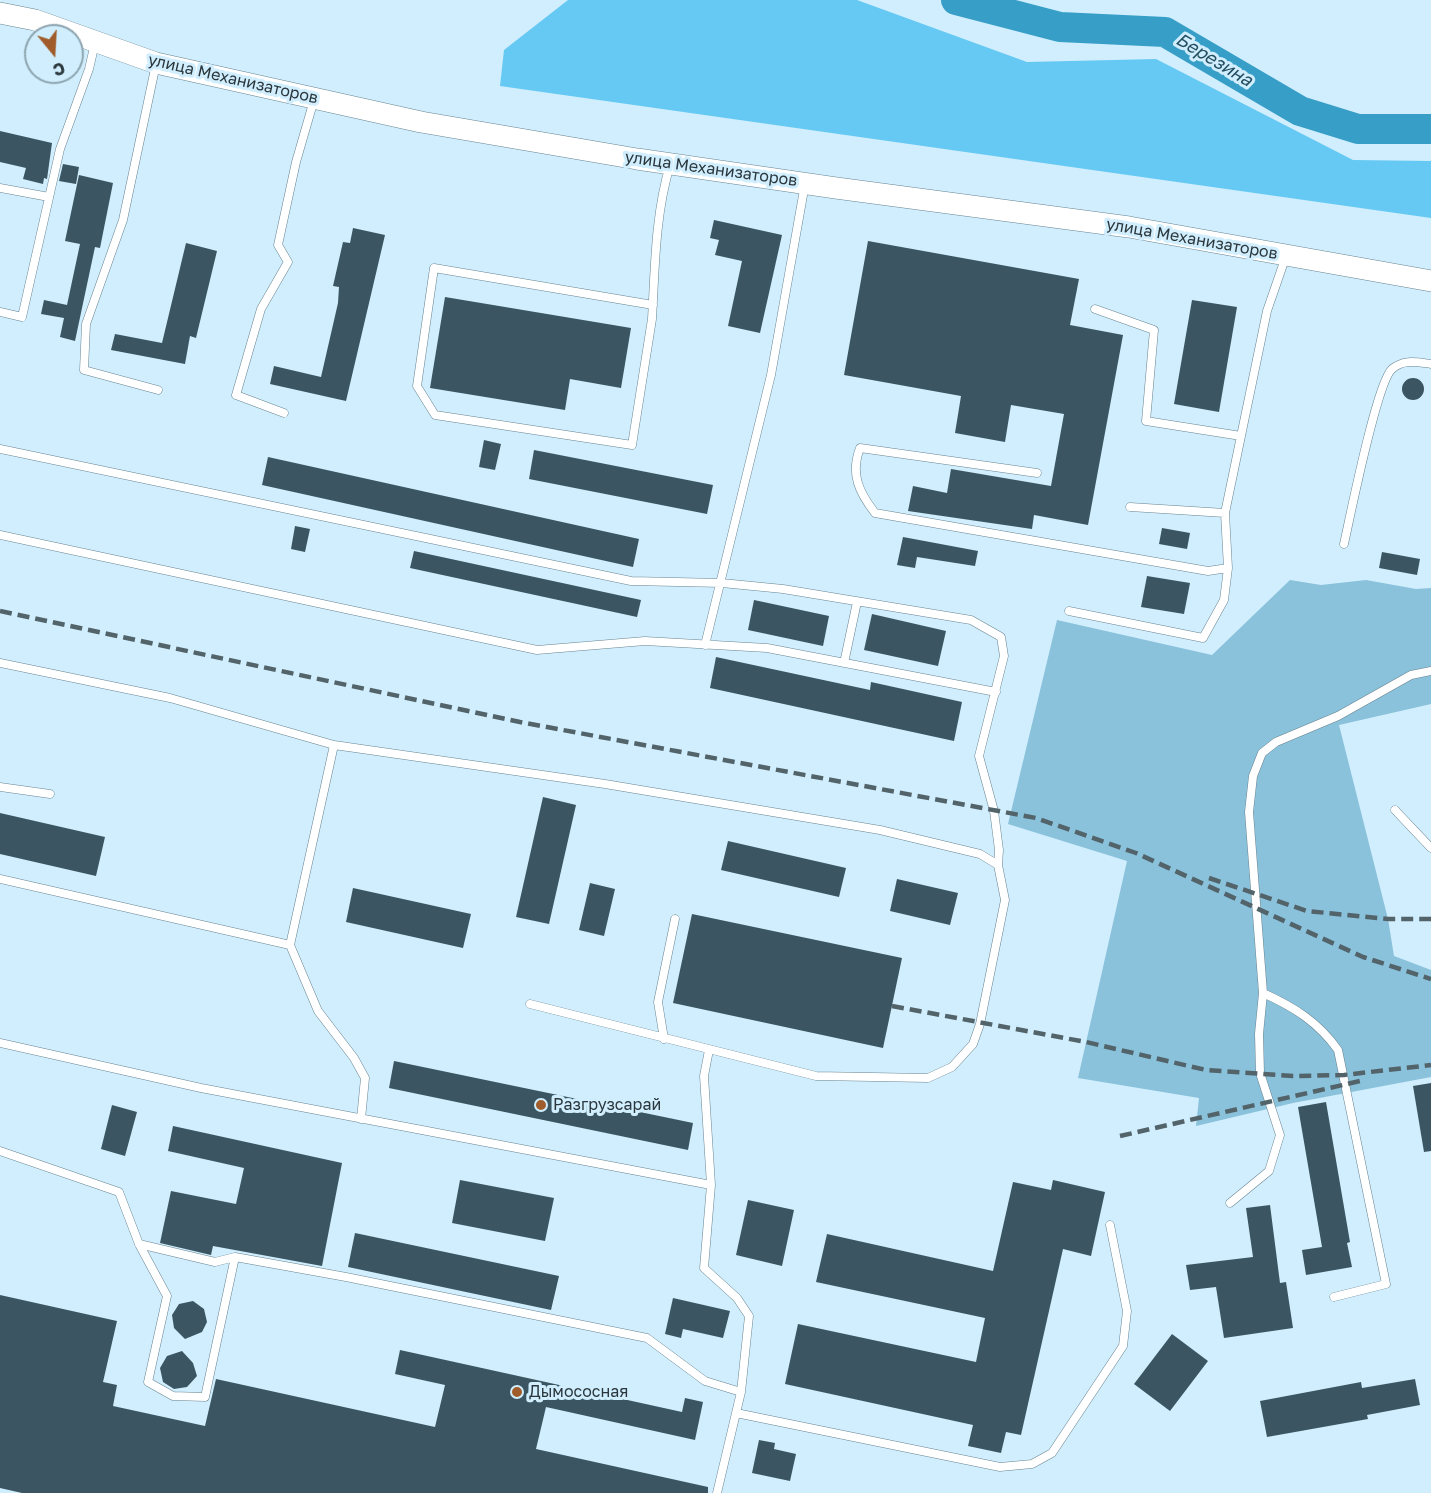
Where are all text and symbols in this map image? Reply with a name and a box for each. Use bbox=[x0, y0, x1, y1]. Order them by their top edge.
north arrow bbox=[24, 24, 84, 84]
water label: Березина bbox=[1172, 29, 1256, 91]
street label: улица Механизаторов bbox=[146, 50, 320, 108]
text: С bbox=[50, 58, 67, 80]
street label: улица Механизаторов bbox=[624, 147, 798, 191]
street label: улица Механизаторов bbox=[1105, 214, 1279, 264]
place label: Разгрузсарай bbox=[553, 1095, 661, 1115]
marker: Разгрузсарай bbox=[534, 1098, 548, 1112]
place label: Дымососная bbox=[529, 1382, 628, 1402]
marker: Дымососная bbox=[510, 1385, 524, 1399]

